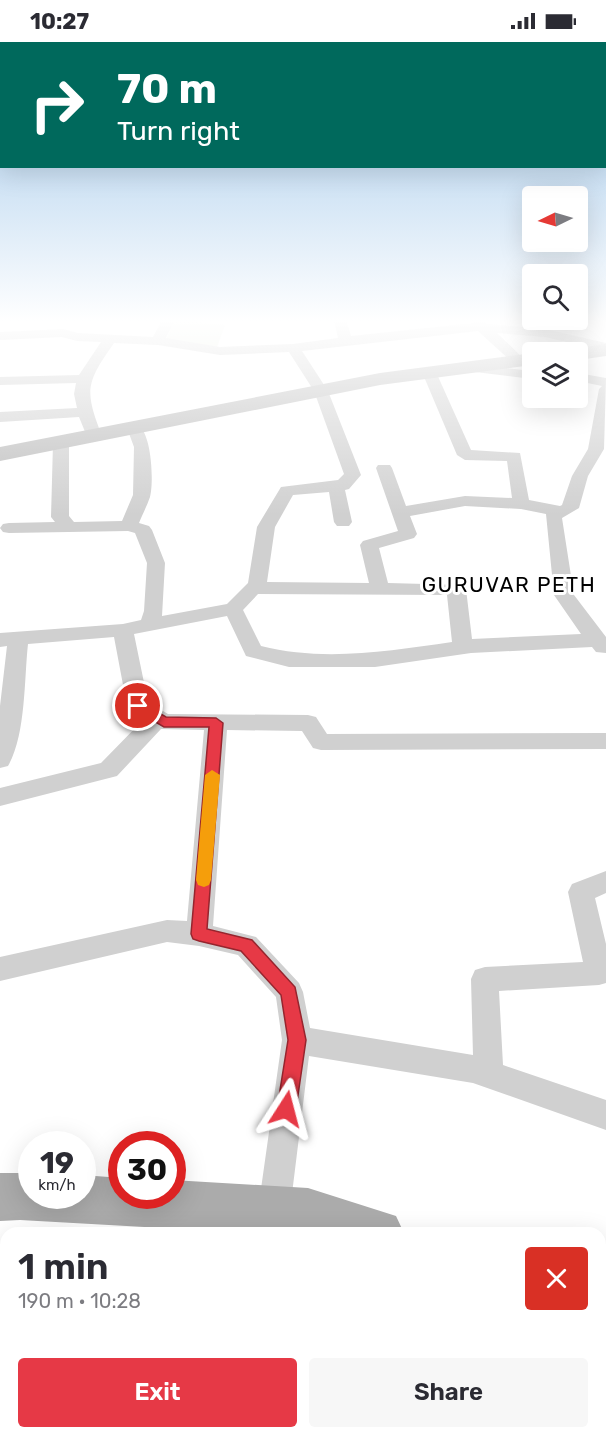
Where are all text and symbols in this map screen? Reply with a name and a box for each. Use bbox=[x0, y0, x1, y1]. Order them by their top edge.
text: 10:27 bbox=[30, 8, 89, 35]
text: 70 m bbox=[117, 64, 217, 114]
icon: right bbox=[18, 66, 96, 144]
text: Turn right bbox=[117, 115, 240, 147]
north arrow bbox=[522, 186, 588, 252]
map controls bbox=[522, 186, 588, 408]
button: search bbox=[522, 264, 588, 330]
button: layers bbox=[522, 342, 588, 408]
district label: GURUVAR PETH bbox=[422, 572, 596, 597]
pin bbox=[112, 680, 163, 731]
icon: arrive bbox=[121, 689, 154, 722]
position arrow bbox=[254, 1077, 318, 1141]
speed limit sign: 30 bbox=[108, 1131, 186, 1209]
text: 19 bbox=[40, 1145, 74, 1181]
text: km/h bbox=[38, 1176, 76, 1194]
text: 1 min bbox=[18, 1245, 109, 1288]
button: close bbox=[525, 1247, 588, 1310]
text: 190 m · 10:28 bbox=[18, 1289, 141, 1313]
button: Exit bbox=[18, 1358, 297, 1427]
button: Share bbox=[309, 1358, 588, 1427]

